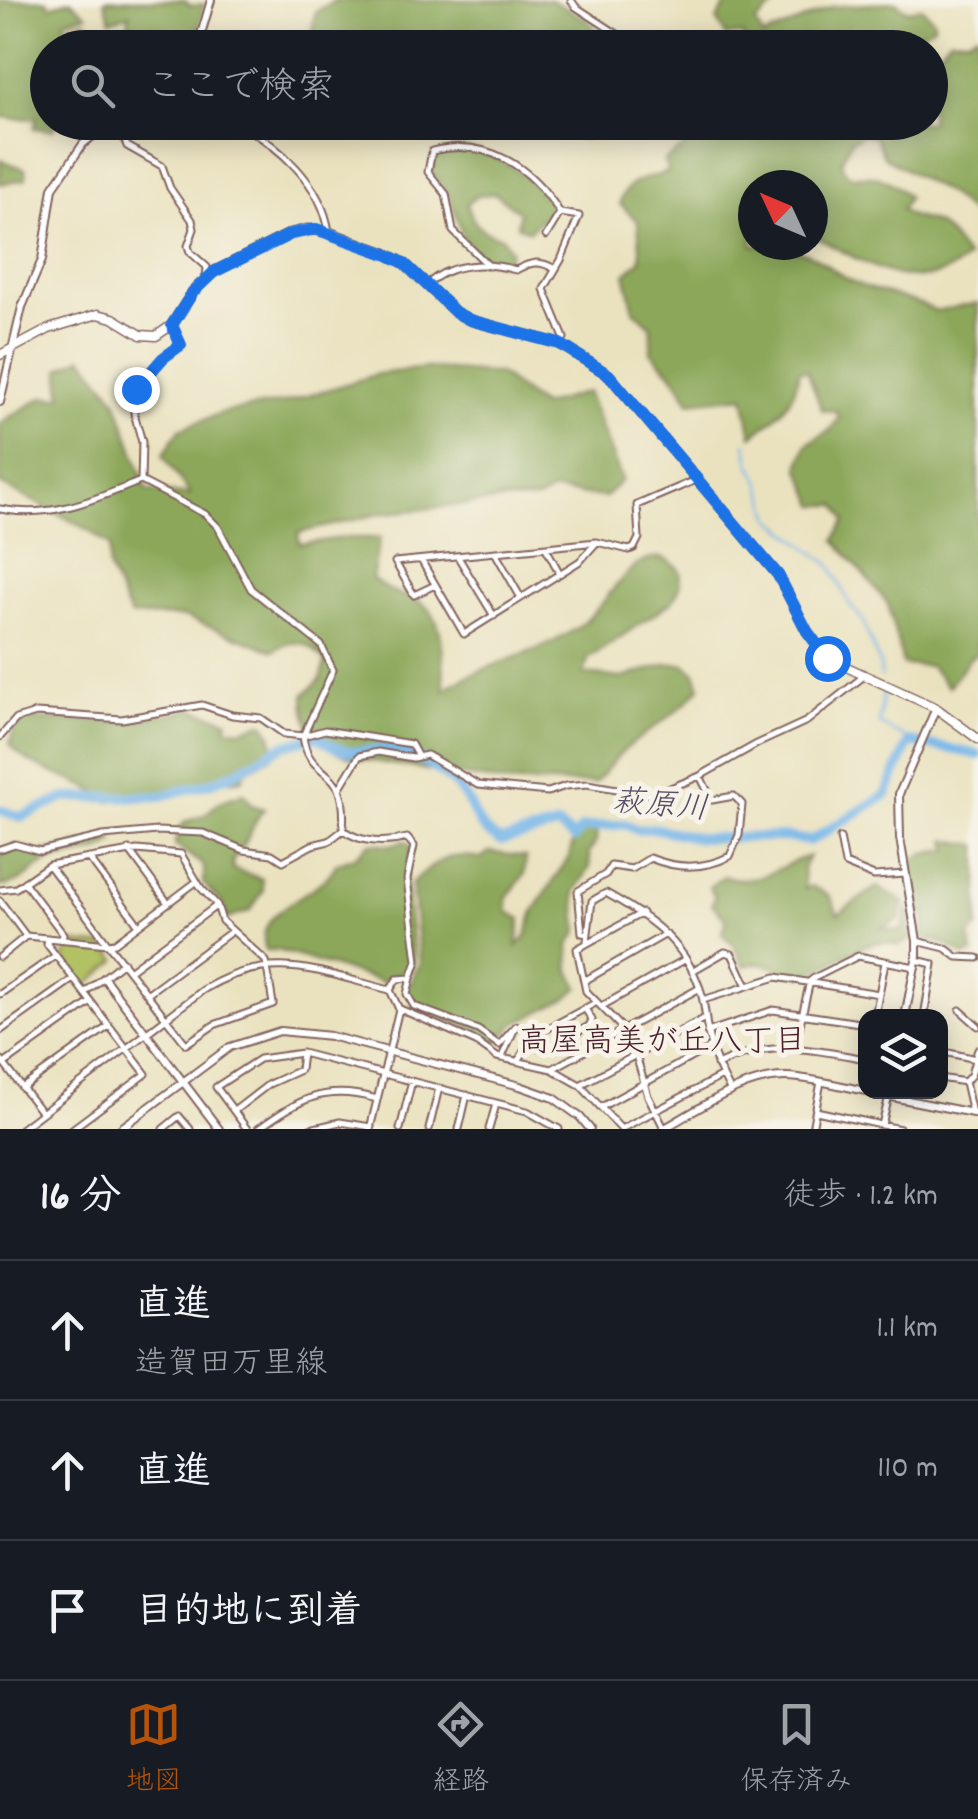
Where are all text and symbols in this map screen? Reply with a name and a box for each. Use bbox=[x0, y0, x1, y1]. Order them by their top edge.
search box bbox=[30, 30, 948, 140]
icon: search bbox=[65, 58, 120, 113]
text: ここで検索 bbox=[145, 62, 335, 117]
north arrow bbox=[738, 170, 828, 260]
route end bbox=[114, 367, 160, 413]
route start bbox=[805, 636, 851, 682]
water label: 萩原川 bbox=[610, 781, 710, 835]
map controls bbox=[858, 1009, 948, 1099]
button: layers bbox=[858, 1009, 948, 1099]
district label: 高屋高美が丘八丁目 bbox=[518, 1021, 806, 1067]
text: 16 分 bbox=[40, 1170, 121, 1230]
text: 徒歩 · 1.2 km bbox=[783, 1175, 938, 1221]
text: 直進 bbox=[135, 1280, 211, 1335]
icon: ahead bbox=[40, 1303, 95, 1358]
text: 1.1 km bbox=[876, 1307, 938, 1353]
text: 造賀田万里線 bbox=[135, 1343, 327, 1389]
icon: ahead bbox=[40, 1443, 95, 1498]
text: 直進 bbox=[135, 1447, 211, 1502]
text: 110 m bbox=[877, 1447, 938, 1493]
icon: arrive bbox=[40, 1583, 95, 1638]
text: 目的地に到着 bbox=[135, 1587, 363, 1642]
tab: 地図 bbox=[126, 1697, 182, 1804]
tab: 経路 bbox=[433, 1697, 489, 1804]
tab: 保存済み bbox=[740, 1697, 852, 1804]

